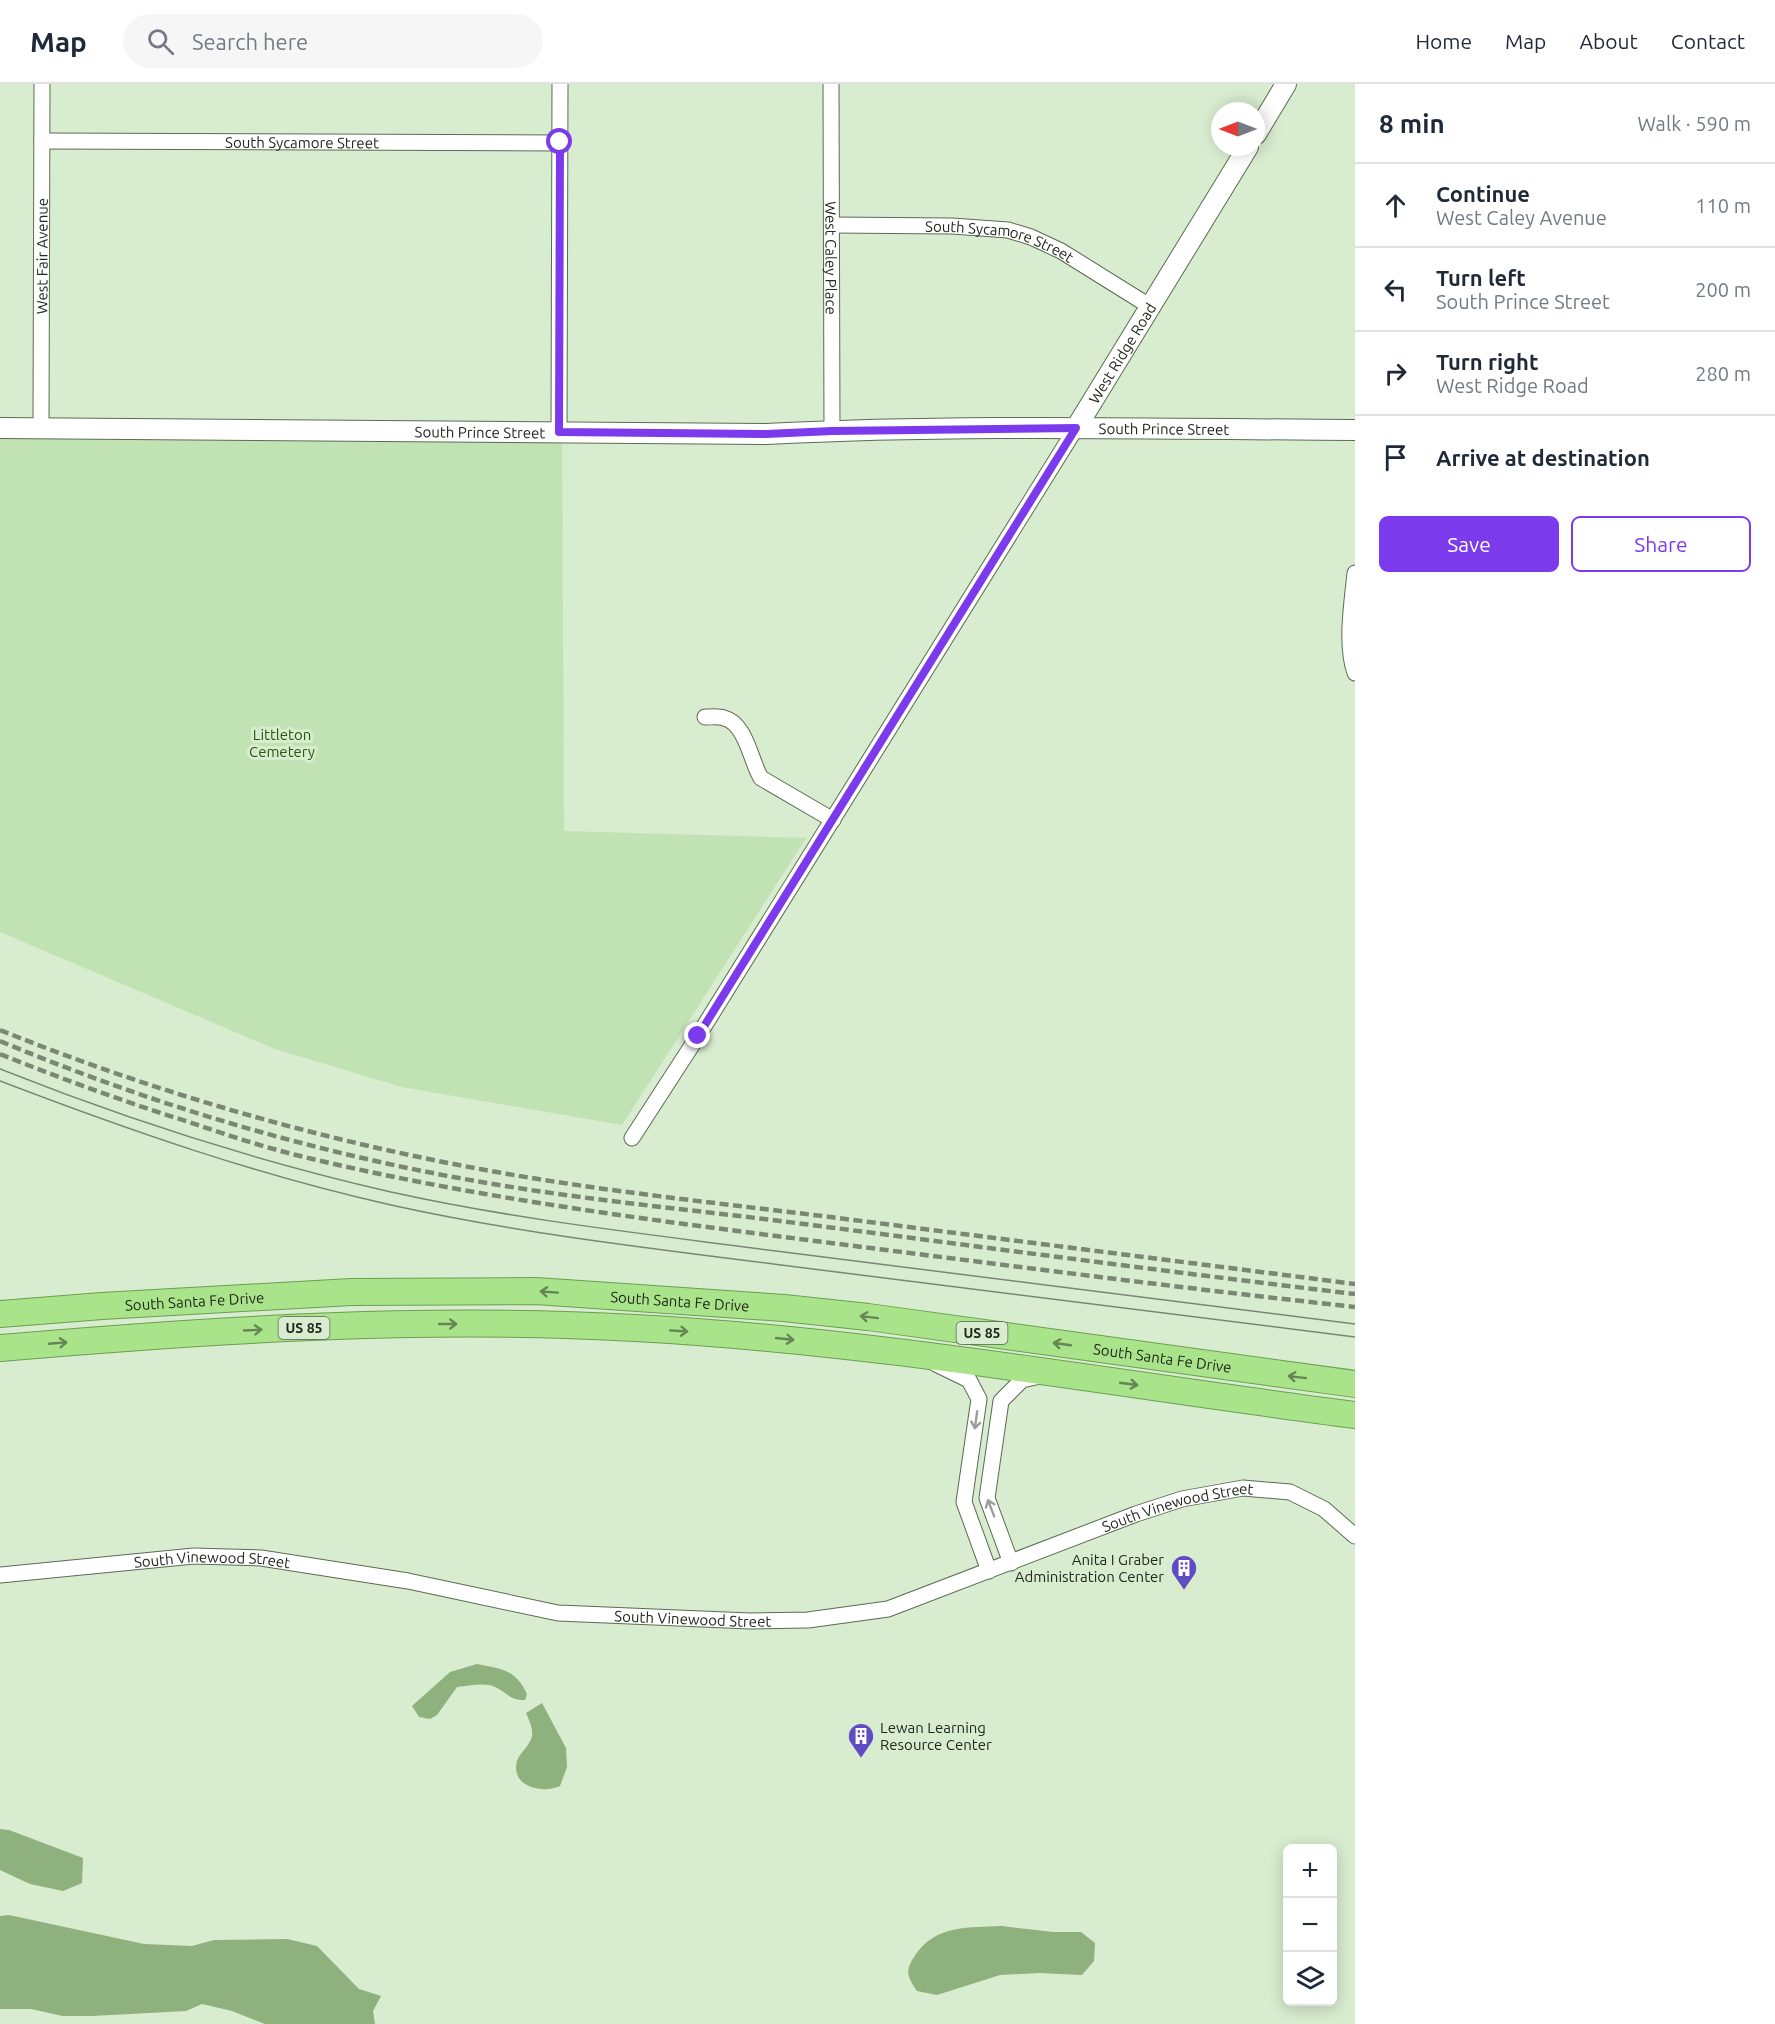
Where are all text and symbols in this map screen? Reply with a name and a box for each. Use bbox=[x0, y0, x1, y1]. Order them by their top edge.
search box bbox=[123, 14, 543, 68]
icon: search bbox=[144, 25, 177, 58]
text: Map bbox=[30, 26, 87, 57]
text: Search here bbox=[192, 29, 308, 54]
text: Home bbox=[1415, 29, 1472, 53]
text: Map bbox=[1505, 29, 1546, 53]
text: About bbox=[1579, 29, 1638, 53]
text: Contact bbox=[1671, 29, 1745, 53]
north arrow bbox=[1211, 102, 1265, 156]
text: 8 min bbox=[1379, 109, 1445, 138]
text: Walk · 590 m bbox=[1638, 112, 1751, 135]
route start bbox=[546, 128, 572, 154]
street label: South Sycamore Street bbox=[225, 133, 379, 151]
text: Continue bbox=[1436, 181, 1530, 206]
icon: ahead bbox=[1379, 189, 1412, 222]
text: 110 m bbox=[1695, 194, 1751, 217]
street label: West Fair Avenue bbox=[33, 198, 50, 314]
street label: West Caley Place bbox=[823, 201, 840, 315]
text: West Caley Avenue bbox=[1436, 206, 1607, 229]
street label: South Sycamore Street bbox=[925, 217, 1077, 265]
text: Turn left bbox=[1436, 265, 1526, 290]
icon: left bbox=[1379, 273, 1412, 306]
text: 200 m bbox=[1695, 278, 1751, 301]
text: South Prince Street bbox=[1436, 290, 1610, 313]
street label: West Ridge Road bbox=[1085, 300, 1159, 406]
text: Turn right bbox=[1436, 349, 1538, 374]
icon: right bbox=[1379, 357, 1412, 390]
text: 280 m bbox=[1695, 362, 1751, 385]
text: West Ridge Road bbox=[1436, 374, 1589, 397]
street label: South Prince Street bbox=[1099, 419, 1229, 437]
street label: South Prince Street bbox=[415, 423, 545, 441]
icon: arrive bbox=[1379, 441, 1412, 474]
text: Arrive at destination bbox=[1436, 445, 1650, 470]
button: Save bbox=[1379, 516, 1559, 572]
button: Share bbox=[1571, 516, 1751, 572]
park label: Littleton Cemetery bbox=[249, 726, 315, 760]
route end bbox=[684, 1022, 710, 1048]
one-way arrow bbox=[539, 1286, 559, 1297]
street label: South Santa Fe Drive bbox=[124, 1288, 265, 1313]
street label: South Santa Fe Drive bbox=[610, 1288, 750, 1314]
one-way arrow bbox=[860, 1311, 880, 1322]
road number: US 85 bbox=[278, 1317, 330, 1339]
one-way arrow bbox=[437, 1318, 457, 1330]
road number: US 85 bbox=[956, 1322, 1008, 1344]
one-way arrow bbox=[242, 1325, 262, 1336]
one-way arrow bbox=[668, 1325, 688, 1336]
one-way arrow bbox=[774, 1334, 794, 1345]
one-way arrow bbox=[48, 1337, 68, 1348]
one-way arrow bbox=[1053, 1339, 1073, 1350]
street label: South Santa Fe Drive bbox=[1092, 1340, 1233, 1375]
one-way arrow bbox=[1288, 1371, 1307, 1382]
one-way arrow bbox=[1119, 1379, 1138, 1390]
one-way arrow bbox=[970, 1410, 981, 1429]
street label: South Vinewood Street bbox=[1099, 1479, 1254, 1535]
one-way arrow bbox=[984, 1500, 995, 1518]
street label: South Vinewood Street bbox=[133, 1547, 292, 1571]
place label: Anita I Graber Administration Center bbox=[1015, 1551, 1164, 1585]
building icon: Anita I Graber Administration Center bbox=[1169, 1553, 1199, 1591]
street label: South Vinewood Street bbox=[614, 1607, 771, 1630]
place label: Lewan Learning Resource Center bbox=[880, 1719, 992, 1753]
building icon: Lewan Learning Resource Center bbox=[846, 1721, 876, 1759]
map controls bbox=[1283, 1844, 1337, 2006]
button: + bbox=[1283, 1844, 1337, 1898]
button: − bbox=[1283, 1898, 1337, 1952]
button: layers bbox=[1283, 1952, 1337, 2006]

